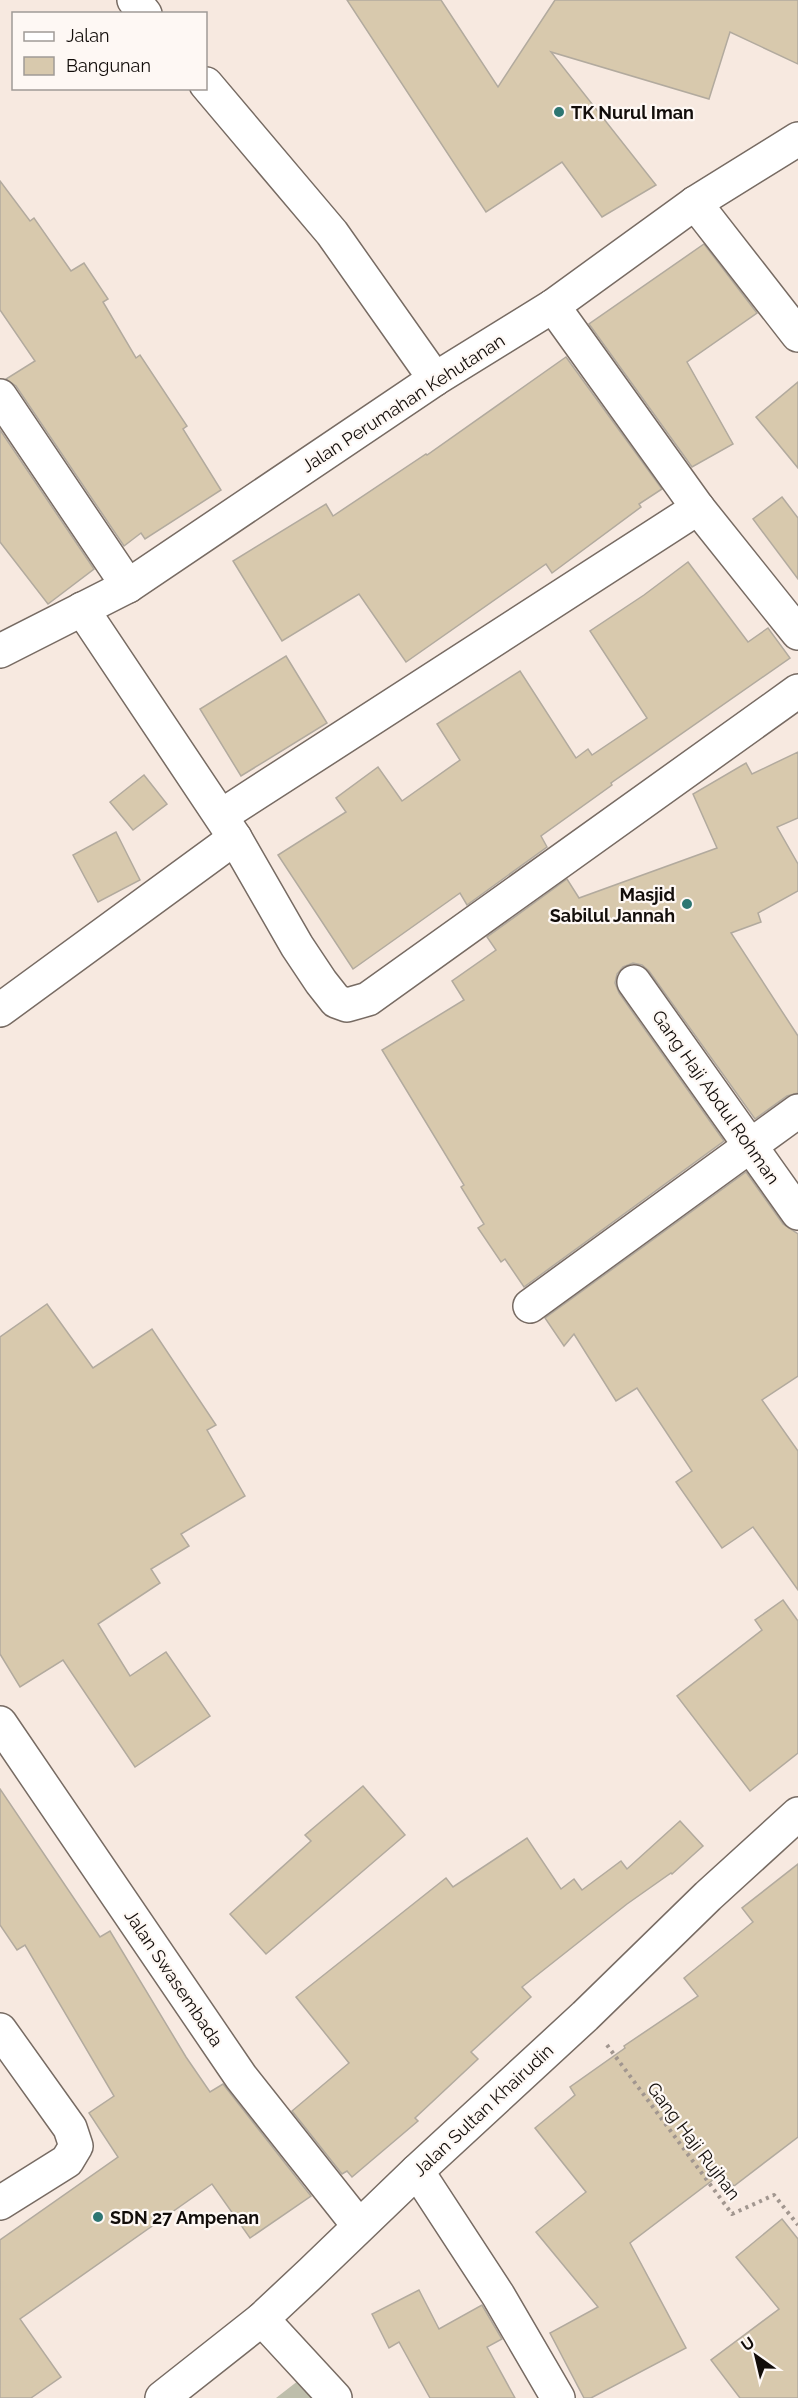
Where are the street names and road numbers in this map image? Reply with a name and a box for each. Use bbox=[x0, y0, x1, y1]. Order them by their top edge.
street label: Jalan Perumahan Kehutanan bbox=[298, 329, 508, 477]
street label: Gang Haji Abdul Rohman bbox=[648, 1006, 784, 1188]
street label: Jalan Swasembada bbox=[120, 1906, 228, 2050]
street label: Jalan Sultan Khairudin bbox=[409, 2040, 557, 2180]
street label: Gang Haji Rujhan bbox=[643, 2078, 745, 2204]

